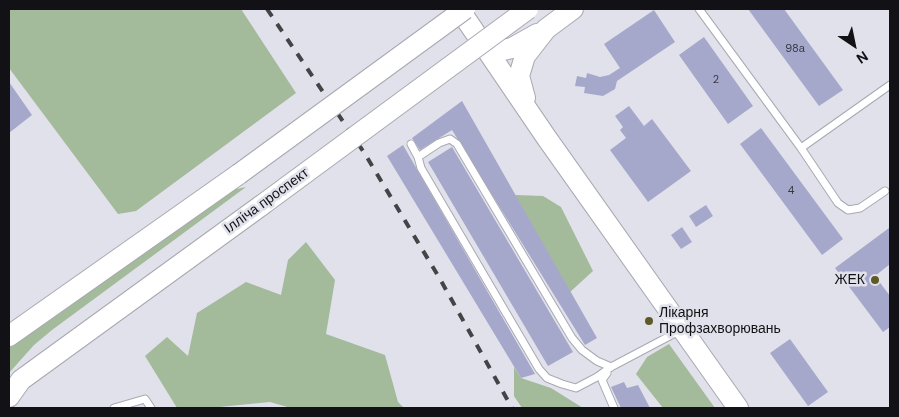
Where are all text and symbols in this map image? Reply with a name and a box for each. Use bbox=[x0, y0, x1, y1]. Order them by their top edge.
north arrow bbox=[829, 20, 879, 70]
house number: 98а bbox=[785, 42, 805, 56]
text: N bbox=[853, 47, 872, 68]
house number: 2 bbox=[713, 73, 719, 87]
street label: Ілліча проспект bbox=[221, 165, 313, 237]
house number: 4 bbox=[788, 184, 794, 198]
place label: ЖЕК bbox=[835, 272, 865, 288]
marker: ЖЕК bbox=[869, 274, 881, 286]
place label: Лікарня Профзахворювань bbox=[659, 305, 781, 338]
marker: Лікарня Профзахворювань bbox=[643, 315, 655, 327]

